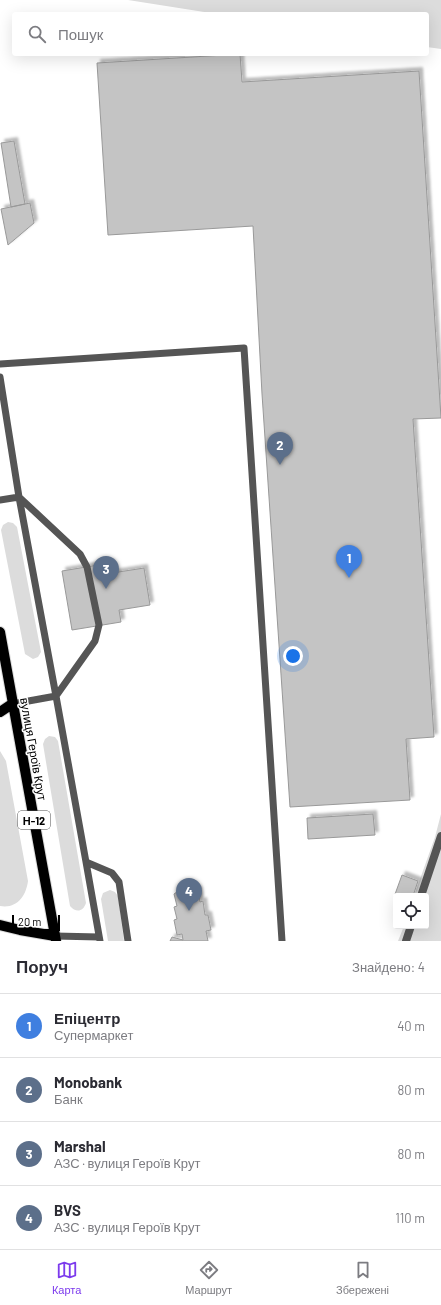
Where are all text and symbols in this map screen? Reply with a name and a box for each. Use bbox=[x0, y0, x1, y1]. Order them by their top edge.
search box bbox=[12, 12, 429, 56]
icon: search bbox=[26, 23, 48, 45]
text: Пошук bbox=[58, 25, 103, 43]
pin: 2 bbox=[267, 432, 293, 465]
pin: 1 bbox=[336, 545, 362, 578]
pin: 3 bbox=[93, 556, 119, 589]
your location bbox=[283, 646, 303, 666]
street label: вулиця Героїв Крут bbox=[17, 696, 50, 802]
road number: Н-12 bbox=[18, 811, 50, 829]
pin: 4 bbox=[176, 878, 202, 911]
map controls bbox=[393, 893, 429, 929]
button: locate bbox=[393, 893, 429, 929]
scale bar bbox=[12, 913, 60, 932]
text: 20 m bbox=[18, 915, 41, 928]
text: Поруч bbox=[16, 956, 68, 976]
text: Знайдено: 4 bbox=[352, 959, 425, 975]
text: Епіцентр bbox=[54, 1009, 120, 1027]
text: 1 bbox=[27, 1018, 31, 1034]
text: 40 m bbox=[397, 1018, 425, 1034]
text: Супермаркет bbox=[54, 1027, 133, 1043]
text: Monobank bbox=[54, 1073, 122, 1091]
text: 2 bbox=[25, 1082, 33, 1098]
text: 80 m bbox=[398, 1082, 425, 1098]
text: Банк bbox=[54, 1091, 83, 1107]
text: Marshal bbox=[54, 1137, 106, 1155]
text: 3 bbox=[25, 1146, 33, 1162]
text: 80 m bbox=[398, 1146, 425, 1162]
text: АЗС · вулиця Героїв Крут bbox=[54, 1155, 200, 1171]
text: BVS bbox=[54, 1201, 81, 1219]
text: 4 bbox=[25, 1210, 33, 1226]
text: 110 m bbox=[395, 1210, 425, 1226]
text: АЗС · вулиця Героїв Крут bbox=[54, 1219, 200, 1235]
tab: Карта bbox=[52, 1259, 81, 1296]
tab: Маршрут bbox=[185, 1259, 232, 1296]
tab: Збережені bbox=[336, 1259, 389, 1296]

